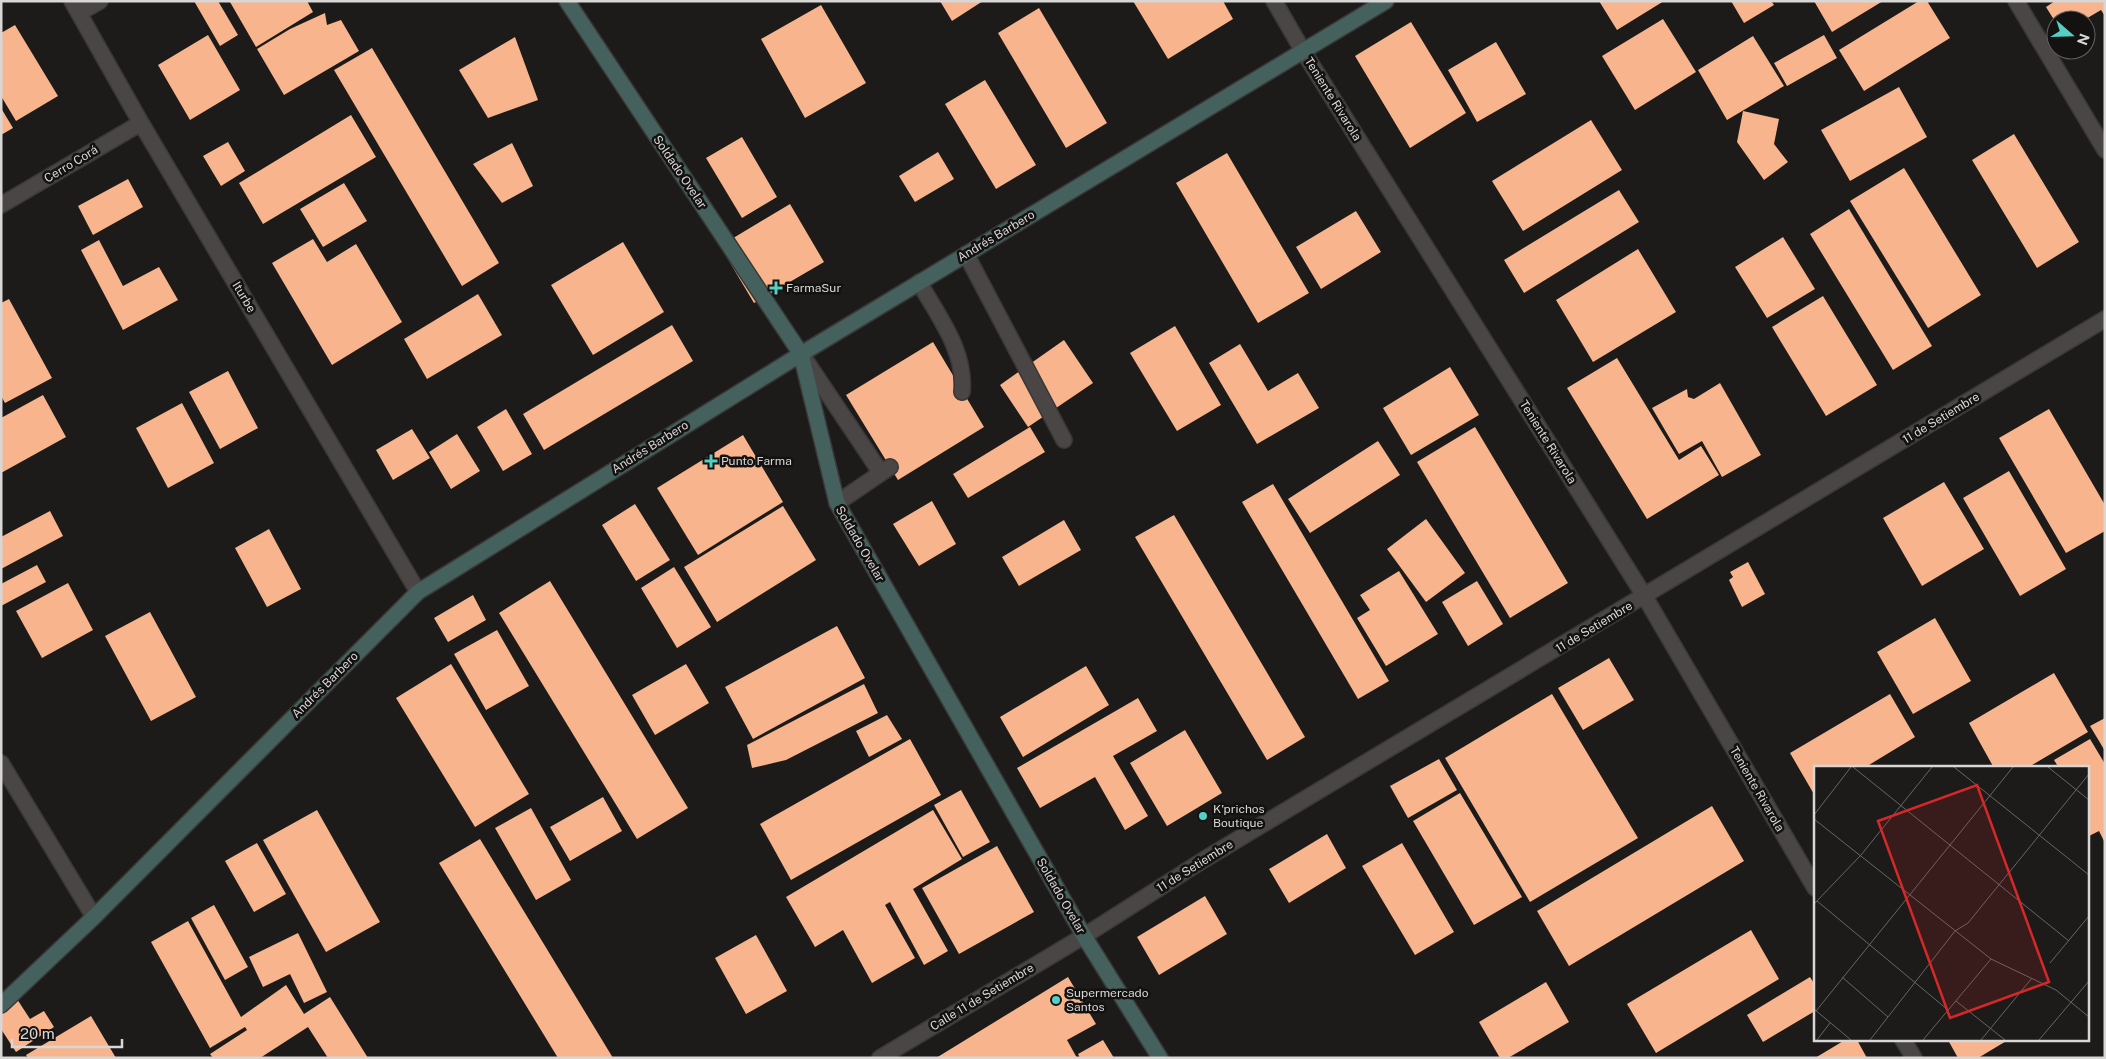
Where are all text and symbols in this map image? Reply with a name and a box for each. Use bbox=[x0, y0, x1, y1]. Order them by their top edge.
north arrow bbox=[2046, 10, 2096, 60]
text: N bbox=[2074, 32, 2093, 47]
street label: Teniente Rivarola bbox=[1302, 55, 1364, 143]
street label: Soldado Ovelar bbox=[650, 133, 710, 211]
street label: Cerro Corá bbox=[42, 143, 100, 185]
street label: Andrés Barbero bbox=[955, 207, 1037, 265]
street label: Iturbe bbox=[229, 279, 259, 315]
place label: FarmaSur bbox=[786, 281, 841, 295]
marker: FarmaSur bbox=[770, 282, 782, 294]
street label: 11 de Setiembre bbox=[1900, 389, 1982, 446]
street label: Teniente Rivarola bbox=[1517, 398, 1579, 486]
street label: Andrés Barbero bbox=[609, 418, 691, 476]
place label: Punto Farma bbox=[721, 454, 792, 468]
marker: Punto Farma bbox=[705, 455, 717, 467]
street label: Soldado Ovelar bbox=[833, 504, 888, 585]
street label: 11 de Setiembre bbox=[1553, 598, 1635, 655]
street label: Andrés Barbero bbox=[289, 649, 361, 721]
street label: Teniente Rivarola bbox=[1727, 744, 1787, 834]
inset map bbox=[1814, 766, 2088, 1042]
place label: K'prichos Boutique bbox=[1213, 802, 1265, 830]
marker: K'prichos Boutique bbox=[1197, 810, 1209, 822]
street label: 11 de Setiembre bbox=[1154, 837, 1236, 895]
street label: Soldado Ovelar bbox=[1034, 856, 1089, 937]
street label: Calle 11 de Setiembre bbox=[928, 960, 1037, 1034]
place label: Supermercado Santos bbox=[1066, 986, 1149, 1014]
marker: Supermercado Santos bbox=[1050, 994, 1062, 1006]
scale bar bbox=[12, 1016, 122, 1048]
text: 20 m bbox=[20, 1025, 55, 1042]

